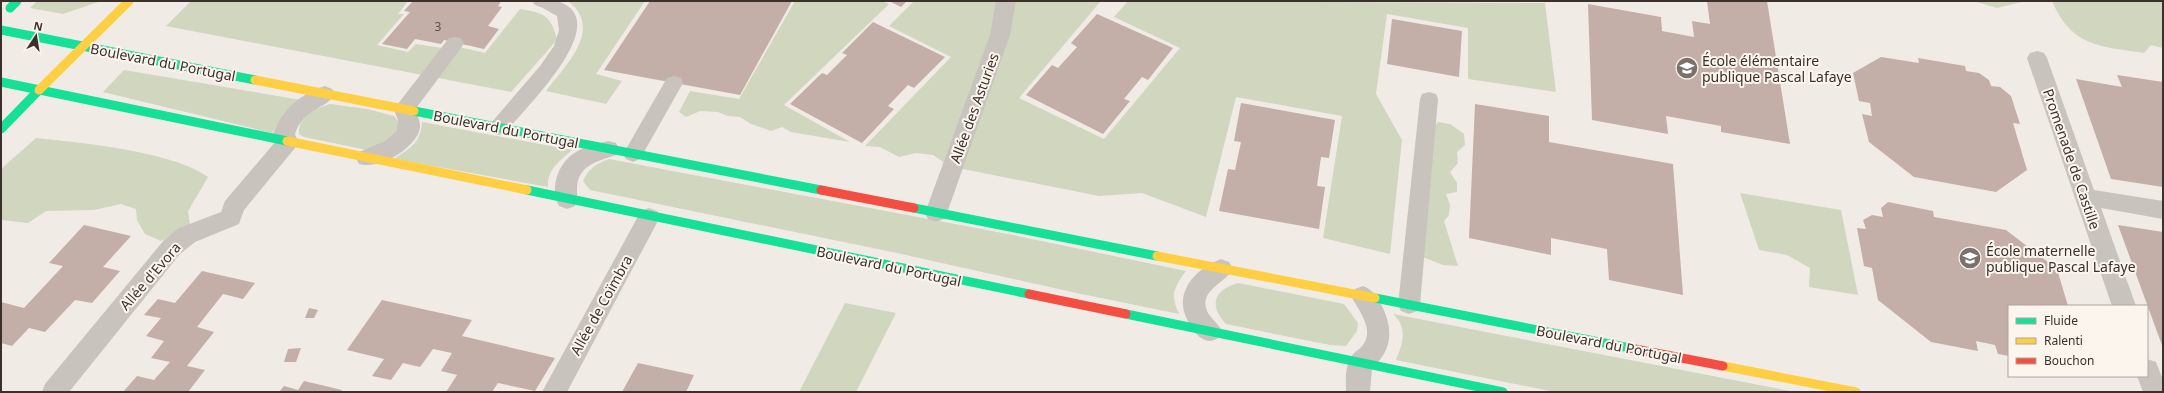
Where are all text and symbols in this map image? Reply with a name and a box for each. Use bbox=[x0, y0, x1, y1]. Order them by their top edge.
north arrow bbox=[16, 16, 56, 56]
text: N bbox=[32, 17, 44, 34]
house number: 3 bbox=[435, 18, 442, 35]
street label: Boulevard du Portugal bbox=[89, 39, 237, 85]
street label: Allée des Asturies bbox=[945, 50, 1003, 166]
place label: École élémentaire publique Pascal Lafaye bbox=[1702, 51, 1852, 86]
school or university icon: École élémentaire publique Pascal Lafaye bbox=[1674, 55, 1700, 81]
street label: Promenade de Castille bbox=[2039, 86, 2105, 232]
street label: Boulevard du Portugal bbox=[432, 106, 580, 152]
street label: Allée d'Evora bbox=[115, 238, 185, 314]
street label: Boulevard du Portugal bbox=[815, 241, 963, 291]
place label: École maternelle publique Pascal Lafaye bbox=[1986, 241, 2136, 276]
school or university icon: École maternelle publique Pascal Lafaye bbox=[1957, 245, 1983, 271]
street label: Allée de Coïmbra bbox=[566, 252, 636, 358]
legend bbox=[2008, 305, 2148, 377]
text: Fluide bbox=[2044, 312, 2078, 329]
street label: Boulevard du Portugal bbox=[1535, 321, 1683, 367]
text: Ralenti bbox=[2044, 332, 2083, 349]
text: Bouchon bbox=[2044, 352, 2094, 369]

